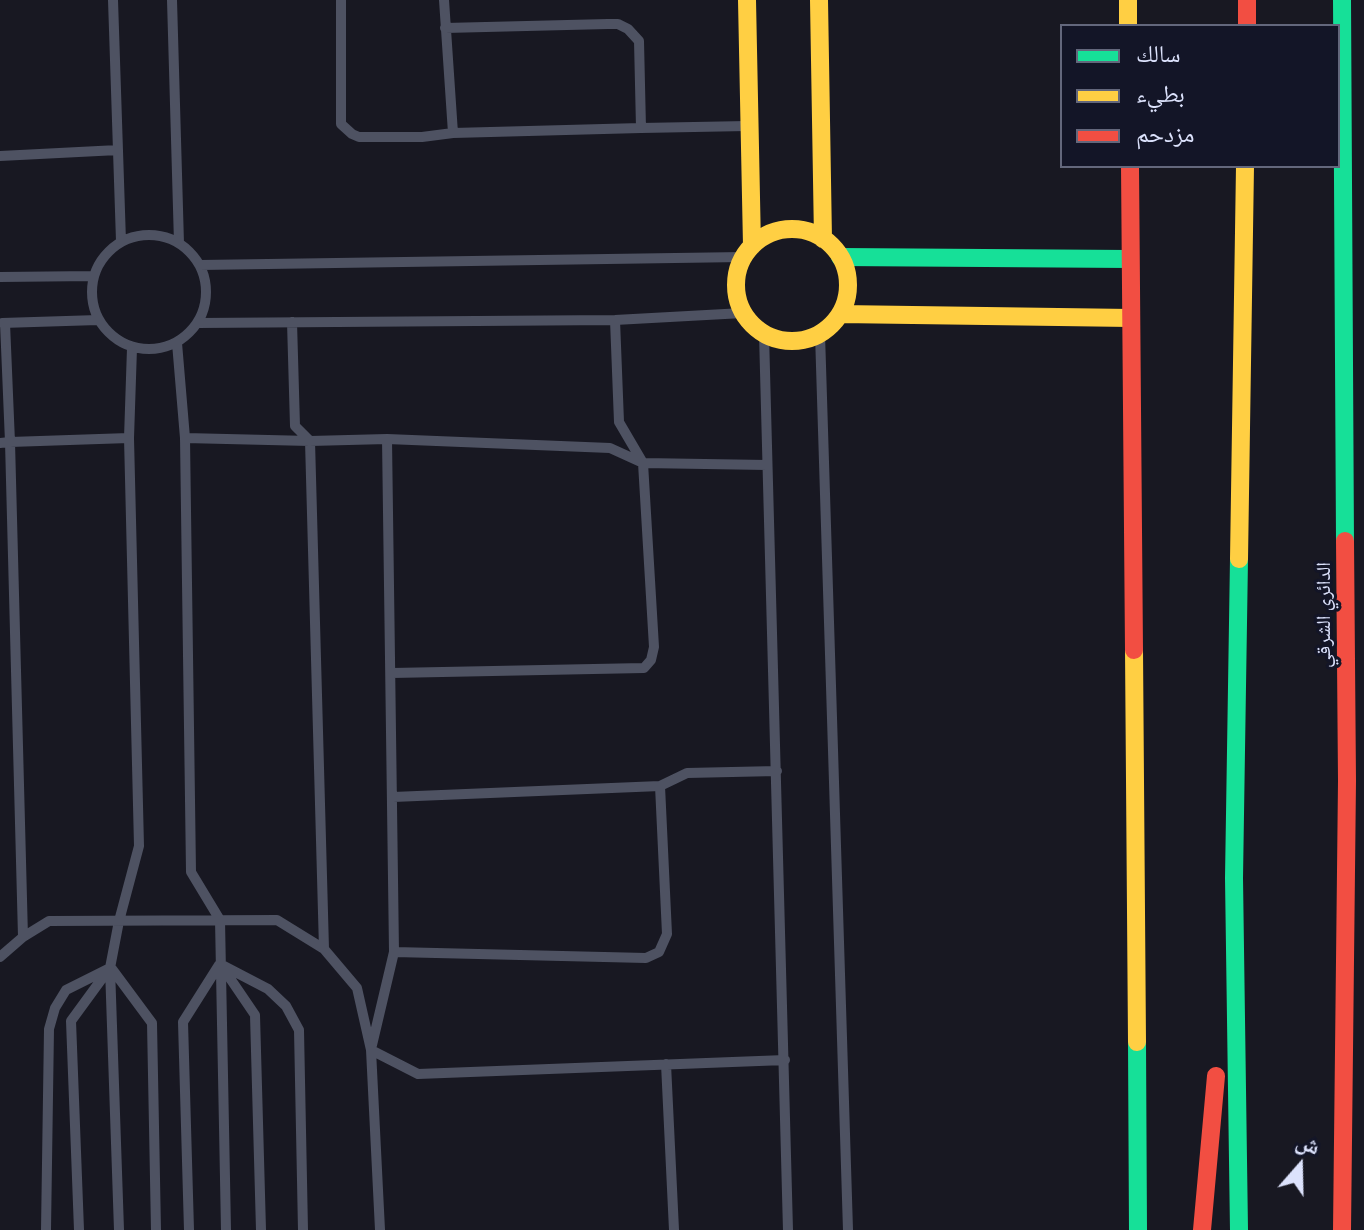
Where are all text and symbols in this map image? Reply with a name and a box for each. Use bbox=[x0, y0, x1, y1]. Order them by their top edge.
legend bbox=[1060, 24, 1340, 168]
text: سالك bbox=[1136, 38, 1181, 69]
text: بطيء bbox=[1136, 78, 1185, 109]
text: مزدحم bbox=[1136, 118, 1195, 149]
street label: الدائري الشرقي bbox=[1312, 562, 1336, 668]
north arrow bbox=[1260, 1126, 1340, 1206]
text: ش bbox=[1292, 1126, 1324, 1161]

